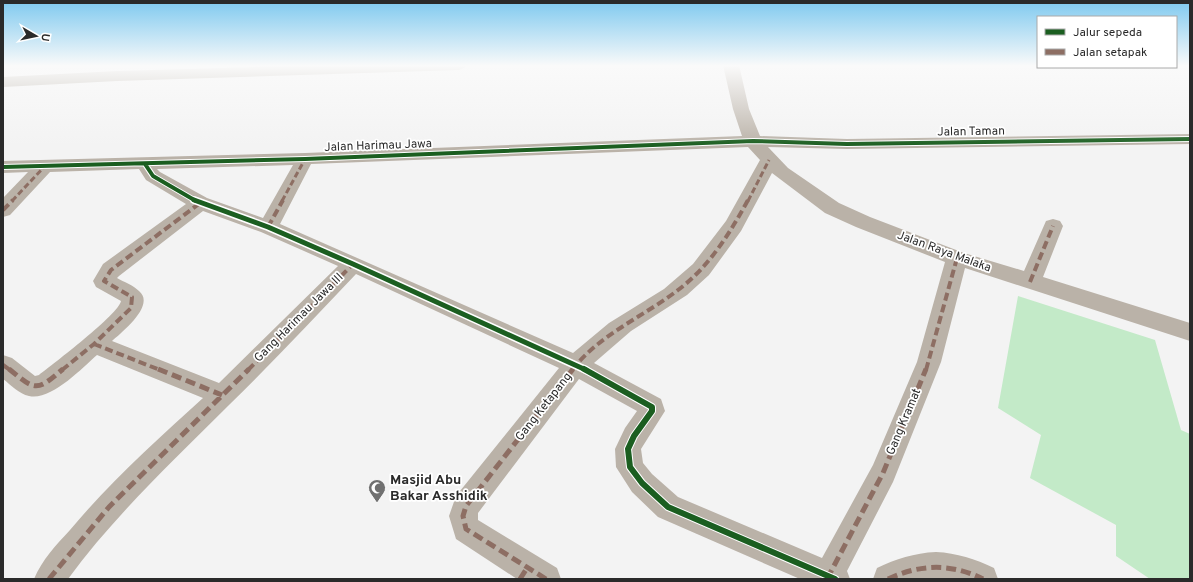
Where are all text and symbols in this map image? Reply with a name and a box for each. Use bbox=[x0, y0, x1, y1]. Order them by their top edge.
north arrow bbox=[16, 16, 56, 56]
legend bbox=[1037, 16, 1177, 68]
text: Jalur sepeda bbox=[1073, 25, 1142, 41]
text: U bbox=[37, 32, 52, 42]
text: Jalan setapak bbox=[1073, 45, 1147, 61]
street label: Jalan Taman bbox=[937, 123, 1005, 141]
street label: Jalan Harimau Jawa bbox=[324, 136, 432, 156]
street label: Jalan Raya Malaka bbox=[895, 228, 993, 276]
street label: Gang Harimau Jawa III bbox=[251, 270, 347, 366]
street label: Gang Ketapang bbox=[512, 369, 576, 445]
street label: Gang Kramat bbox=[883, 386, 925, 458]
place label: Masjid Abu Bakar Asshidik bbox=[390, 472, 488, 505]
mosque icon: Masjid Abu Bakar Asshidik bbox=[367, 478, 387, 503]

